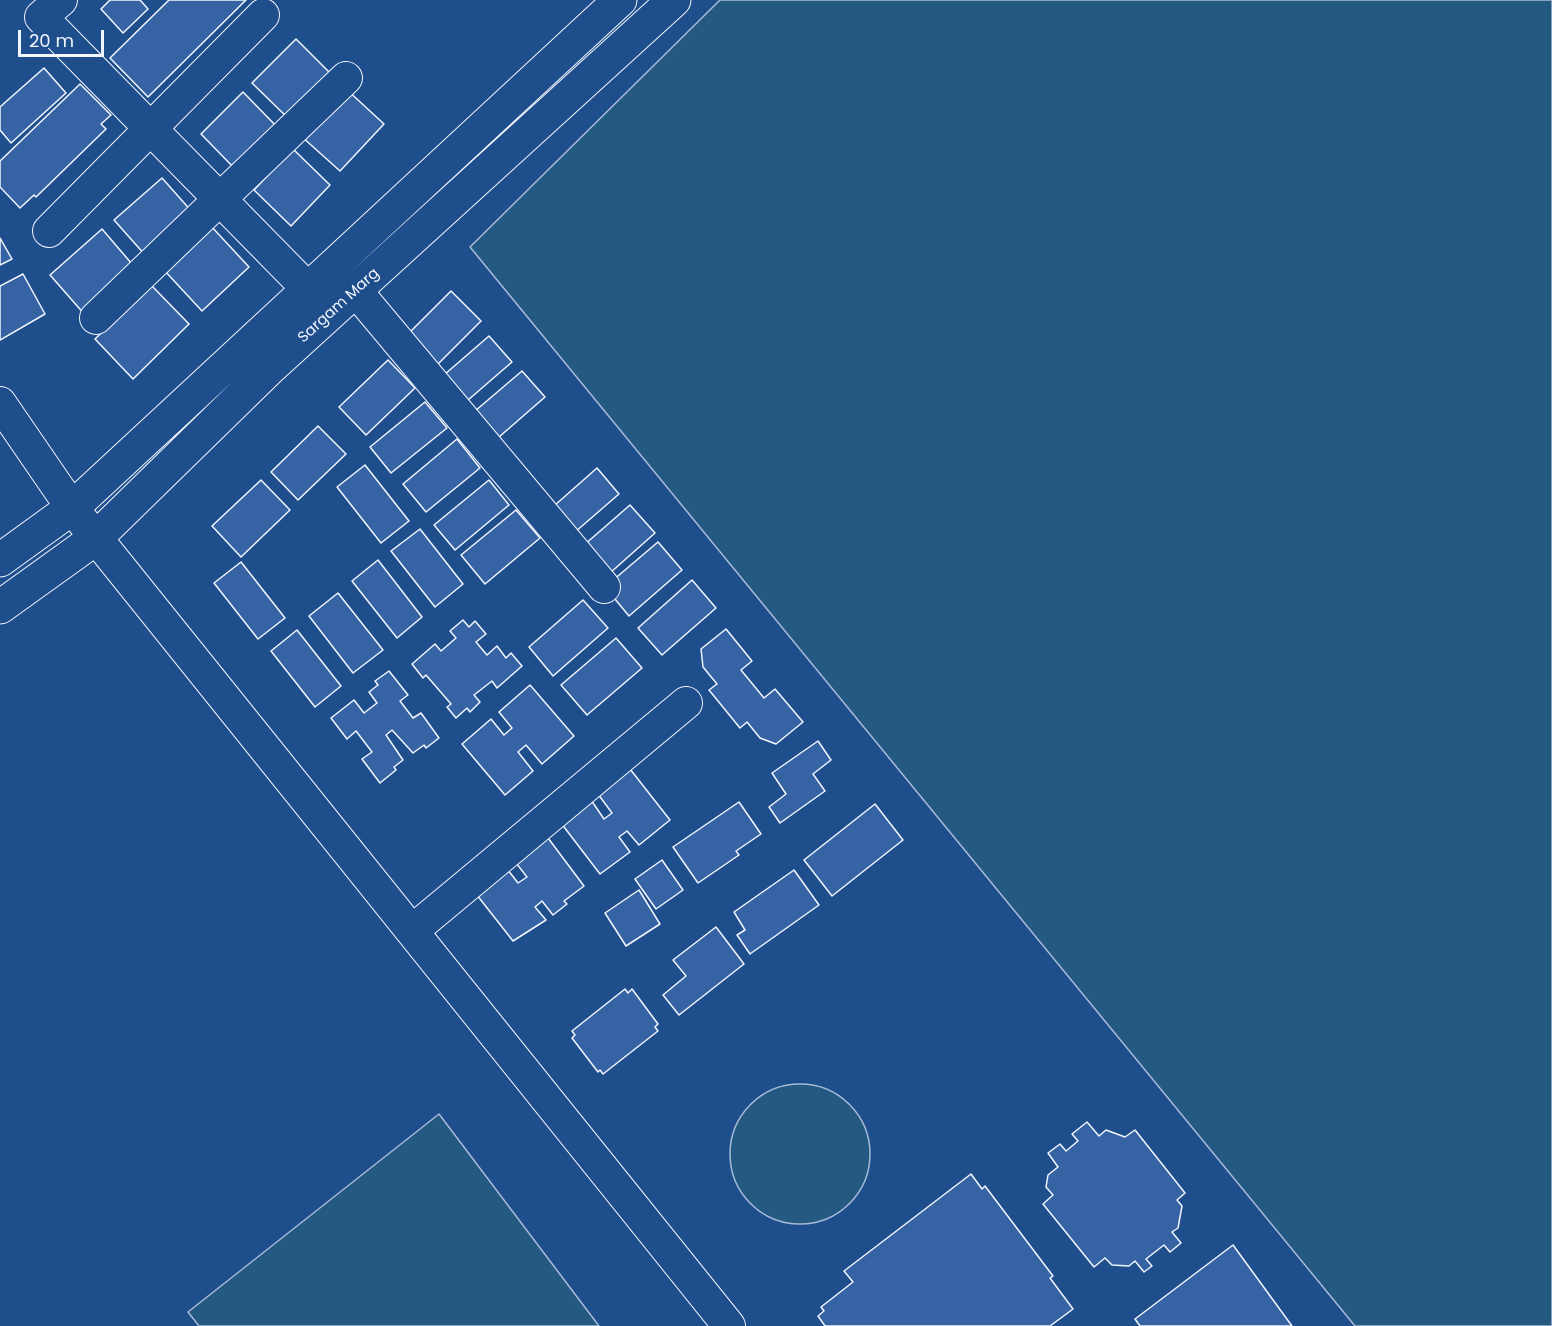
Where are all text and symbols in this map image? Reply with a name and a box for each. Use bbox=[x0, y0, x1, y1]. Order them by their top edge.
scale bar bbox=[21, 18, 106, 56]
text: 20 m bbox=[29, 28, 74, 53]
street label: Sargam Marg bbox=[295, 265, 383, 347]

